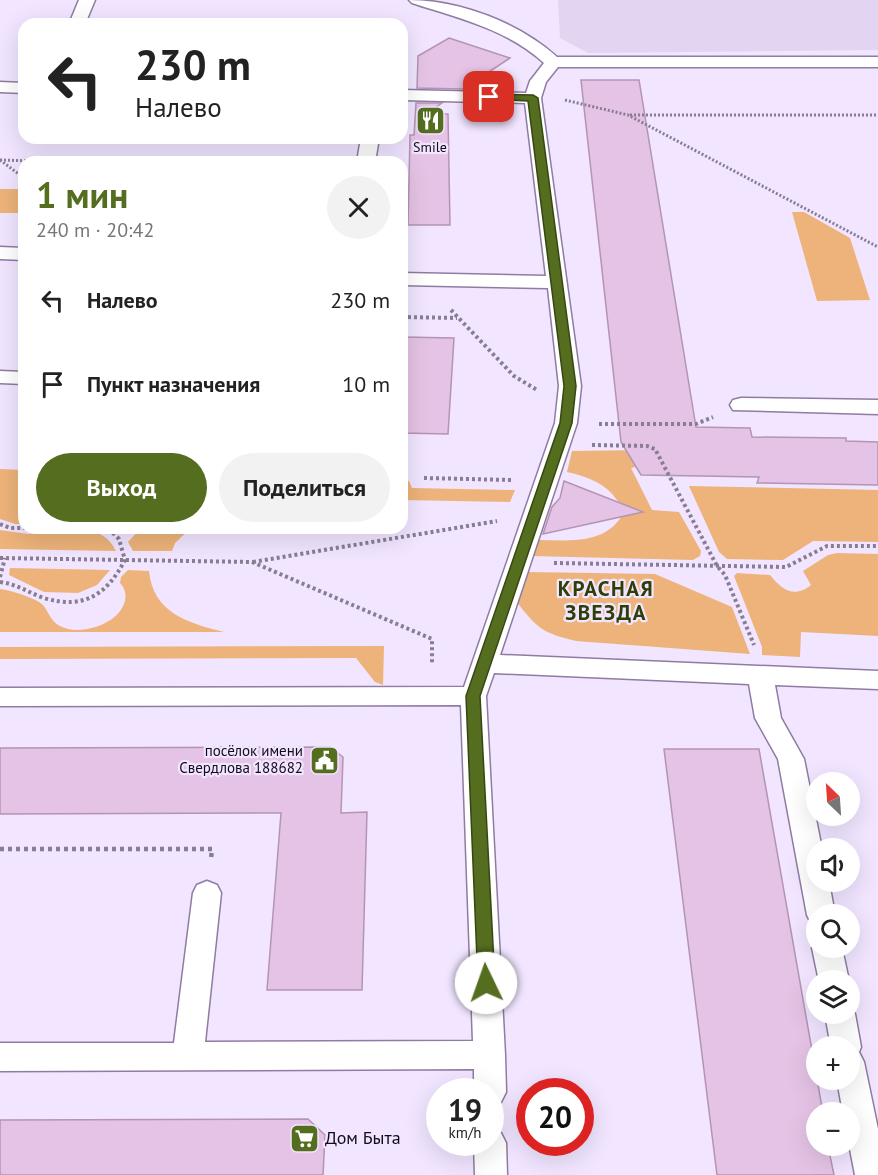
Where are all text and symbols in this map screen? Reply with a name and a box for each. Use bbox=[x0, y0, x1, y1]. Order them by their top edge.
text: 230 m bbox=[135, 37, 251, 92]
icon: left bbox=[36, 42, 114, 120]
pin bbox=[463, 71, 514, 122]
icon: arrive bbox=[472, 80, 505, 113]
text: Налево bbox=[135, 90, 222, 124]
restaurant icon: Smile bbox=[414, 104, 446, 136]
place label: Smile bbox=[413, 138, 447, 156]
text: 1 мин bbox=[36, 171, 128, 218]
button: close bbox=[327, 176, 390, 239]
text: 240 m · 20:42 bbox=[36, 217, 154, 243]
icon: left bbox=[36, 284, 69, 317]
text: Налево bbox=[87, 286, 158, 314]
text: 230 m bbox=[330, 286, 390, 314]
icon: arrive bbox=[36, 368, 69, 401]
text: Пункт назначения bbox=[87, 370, 260, 398]
text: 10 m bbox=[342, 370, 390, 398]
button: Выход bbox=[36, 453, 207, 522]
button: Поделиться bbox=[219, 453, 390, 522]
district label: КРАСНАЯ ЗВЕЗДА bbox=[558, 575, 654, 626]
place label: посёлок имени Свердлова 188682 bbox=[179, 741, 303, 777]
public building icon: посёлок имени Свердлова 188682 bbox=[308, 744, 340, 776]
north arrow bbox=[806, 772, 860, 826]
map controls bbox=[806, 772, 860, 1156]
button: sound bbox=[806, 838, 860, 892]
button: search bbox=[806, 904, 860, 958]
position arrow bbox=[454, 951, 518, 1015]
button: layers bbox=[806, 970, 860, 1024]
button: + bbox=[806, 1036, 860, 1090]
speed limit sign: 20 bbox=[516, 1078, 594, 1156]
text: 19 bbox=[448, 1090, 482, 1129]
button: − bbox=[806, 1102, 860, 1156]
supermarket icon: Дом Быта bbox=[288, 1122, 320, 1154]
text: km/h bbox=[449, 1123, 481, 1142]
place label: Дом Быта bbox=[325, 1126, 401, 1149]

